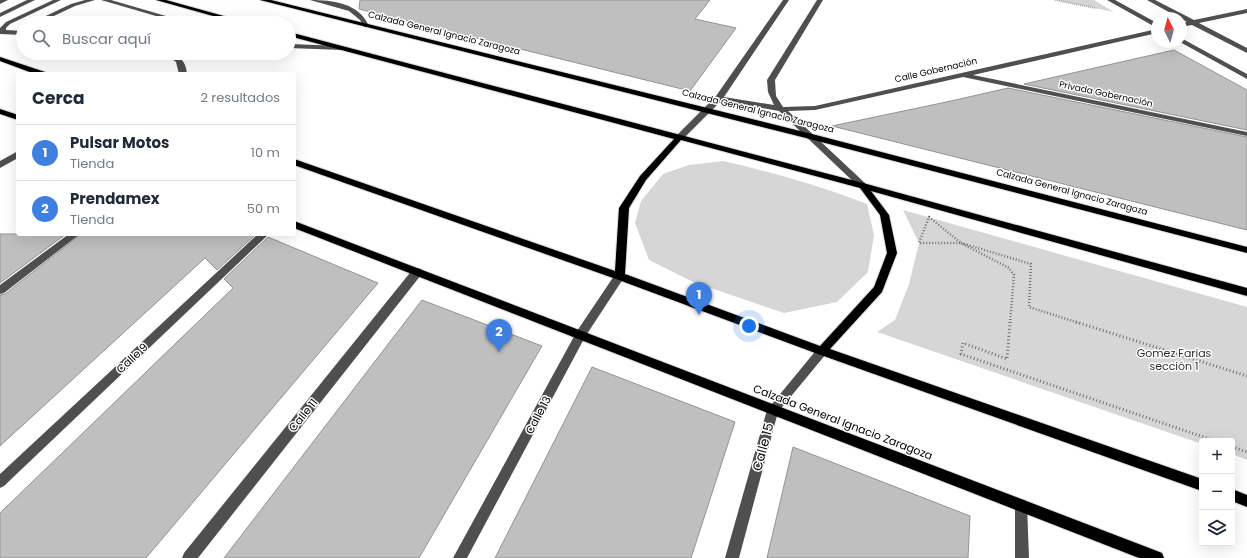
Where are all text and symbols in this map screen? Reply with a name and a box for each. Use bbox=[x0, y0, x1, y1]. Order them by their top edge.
street label: Calzada General Ignacio Zaragoza bbox=[367, 8, 521, 58]
north arrow bbox=[1151, 12, 1187, 48]
search box bbox=[16, 16, 296, 60]
icon: search bbox=[30, 27, 52, 49]
text: Buscar aquí bbox=[62, 28, 151, 49]
street label: Calle Gobernación bbox=[894, 55, 979, 85]
street label: Privada Gobernación bbox=[1058, 78, 1154, 110]
text: Cerca bbox=[32, 86, 85, 110]
street label: Calzada General Ignacio Zaragoza bbox=[681, 86, 835, 136]
text: 2 resultados bbox=[200, 88, 280, 107]
text: Pulsar Motos bbox=[70, 132, 169, 153]
text: 1 bbox=[43, 143, 47, 162]
text: 10 m bbox=[251, 143, 280, 162]
text: Tienda bbox=[70, 154, 114, 173]
street label: Calzada General Ignacio Zaragoza bbox=[995, 166, 1149, 218]
text: Prendamex bbox=[70, 188, 159, 209]
text: 2 bbox=[41, 199, 49, 218]
text: 50 m bbox=[247, 199, 280, 218]
text: Tienda bbox=[70, 210, 114, 229]
pin: 1 bbox=[686, 282, 712, 315]
your location bbox=[739, 316, 759, 336]
pin: 2 bbox=[486, 319, 512, 352]
street label: Calle 9 bbox=[113, 339, 151, 377]
park label: Gomez Farias sección 1 bbox=[1137, 345, 1212, 374]
street label: Calzada General Ignacio Zaragoza bbox=[751, 380, 935, 464]
street label: Calle 13 bbox=[521, 393, 555, 437]
street label: Calle 11 bbox=[285, 395, 321, 435]
street label: Calle 15 bbox=[747, 421, 779, 473]
map controls bbox=[1199, 438, 1235, 546]
button: + bbox=[1199, 438, 1235, 474]
button: − bbox=[1199, 474, 1235, 510]
button: layers bbox=[1199, 510, 1235, 546]

